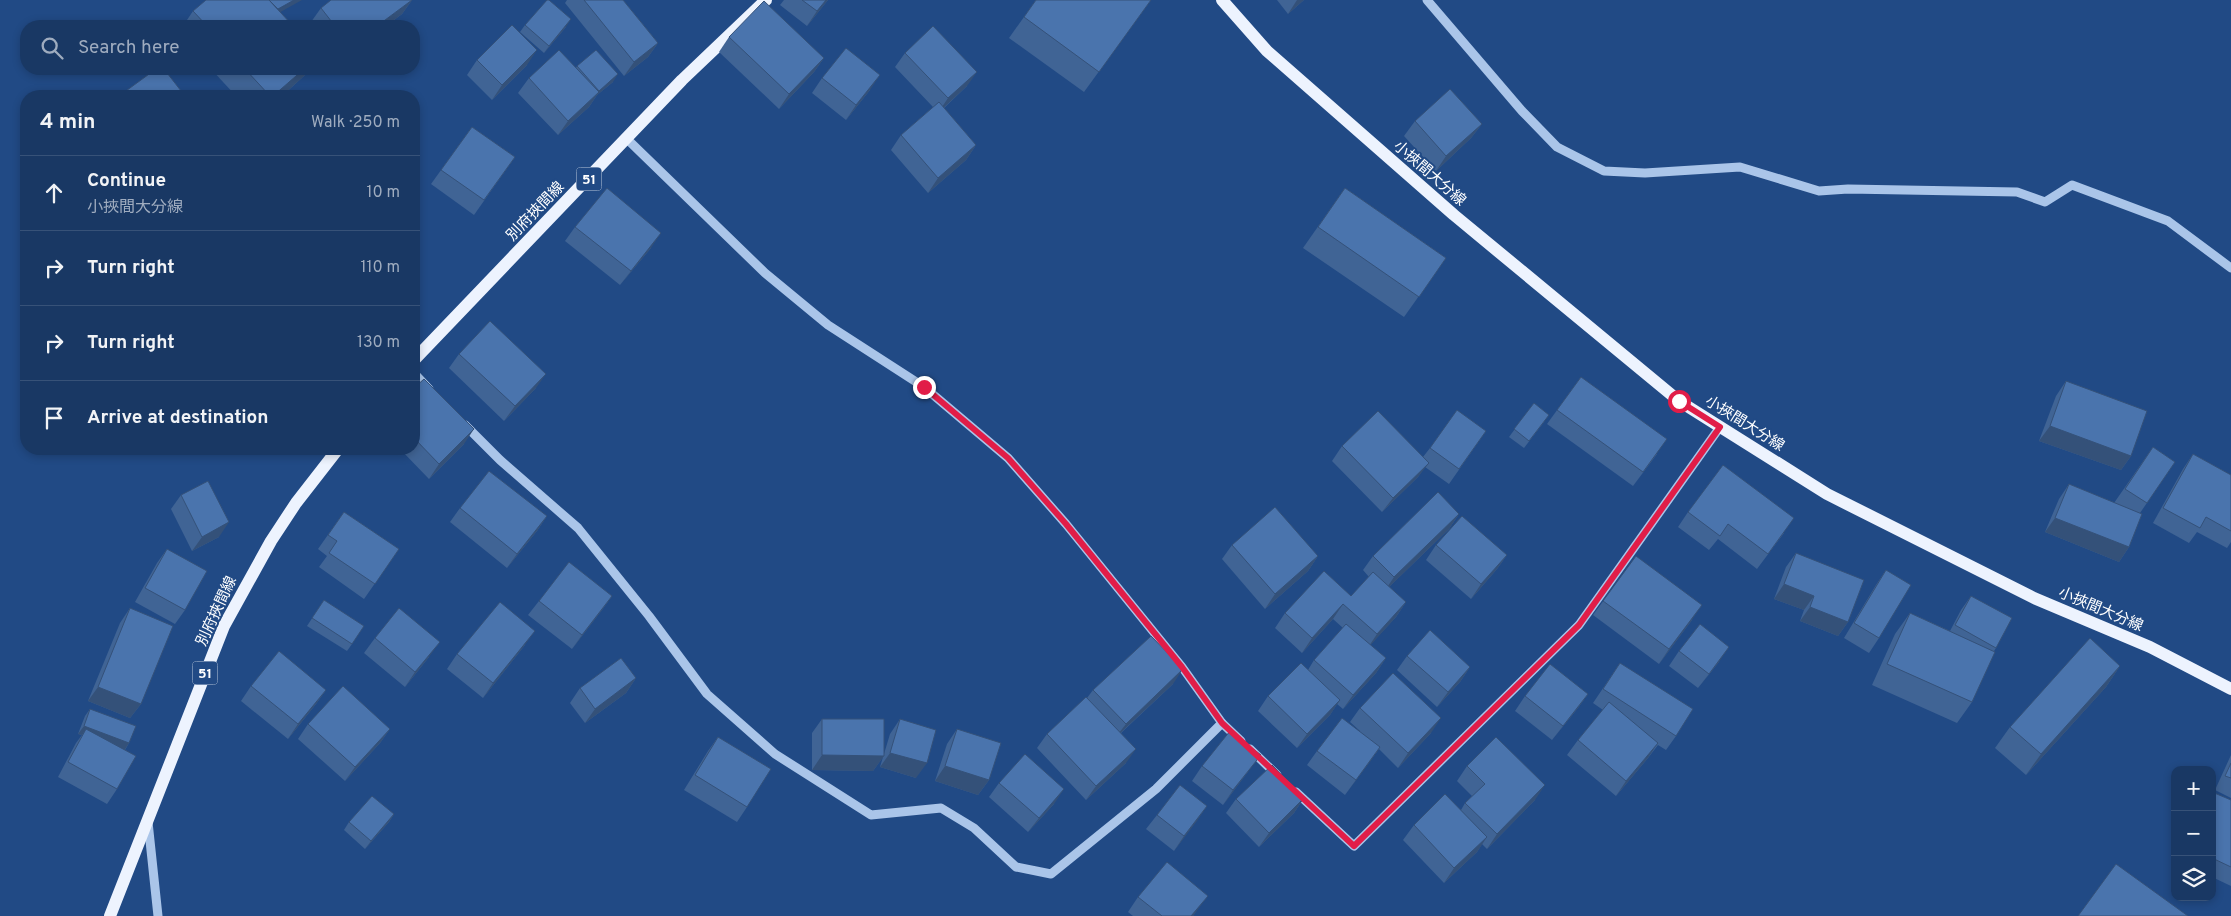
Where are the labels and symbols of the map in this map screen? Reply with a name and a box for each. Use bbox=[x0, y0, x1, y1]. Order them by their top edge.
street label: 小挾間大分線 bbox=[1389, 137, 1470, 211]
road number: 51 bbox=[576, 168, 602, 190]
street label: 別府挾間線 bbox=[502, 178, 569, 246]
route end bbox=[913, 376, 936, 399]
route start bbox=[1668, 390, 1691, 413]
street label: 小挾間大分線 bbox=[1701, 392, 1788, 456]
street label: 別府挾間線 bbox=[192, 573, 242, 650]
street label: 小挾間大分線 bbox=[2055, 583, 2146, 637]
road number: 51 bbox=[192, 661, 218, 684]

